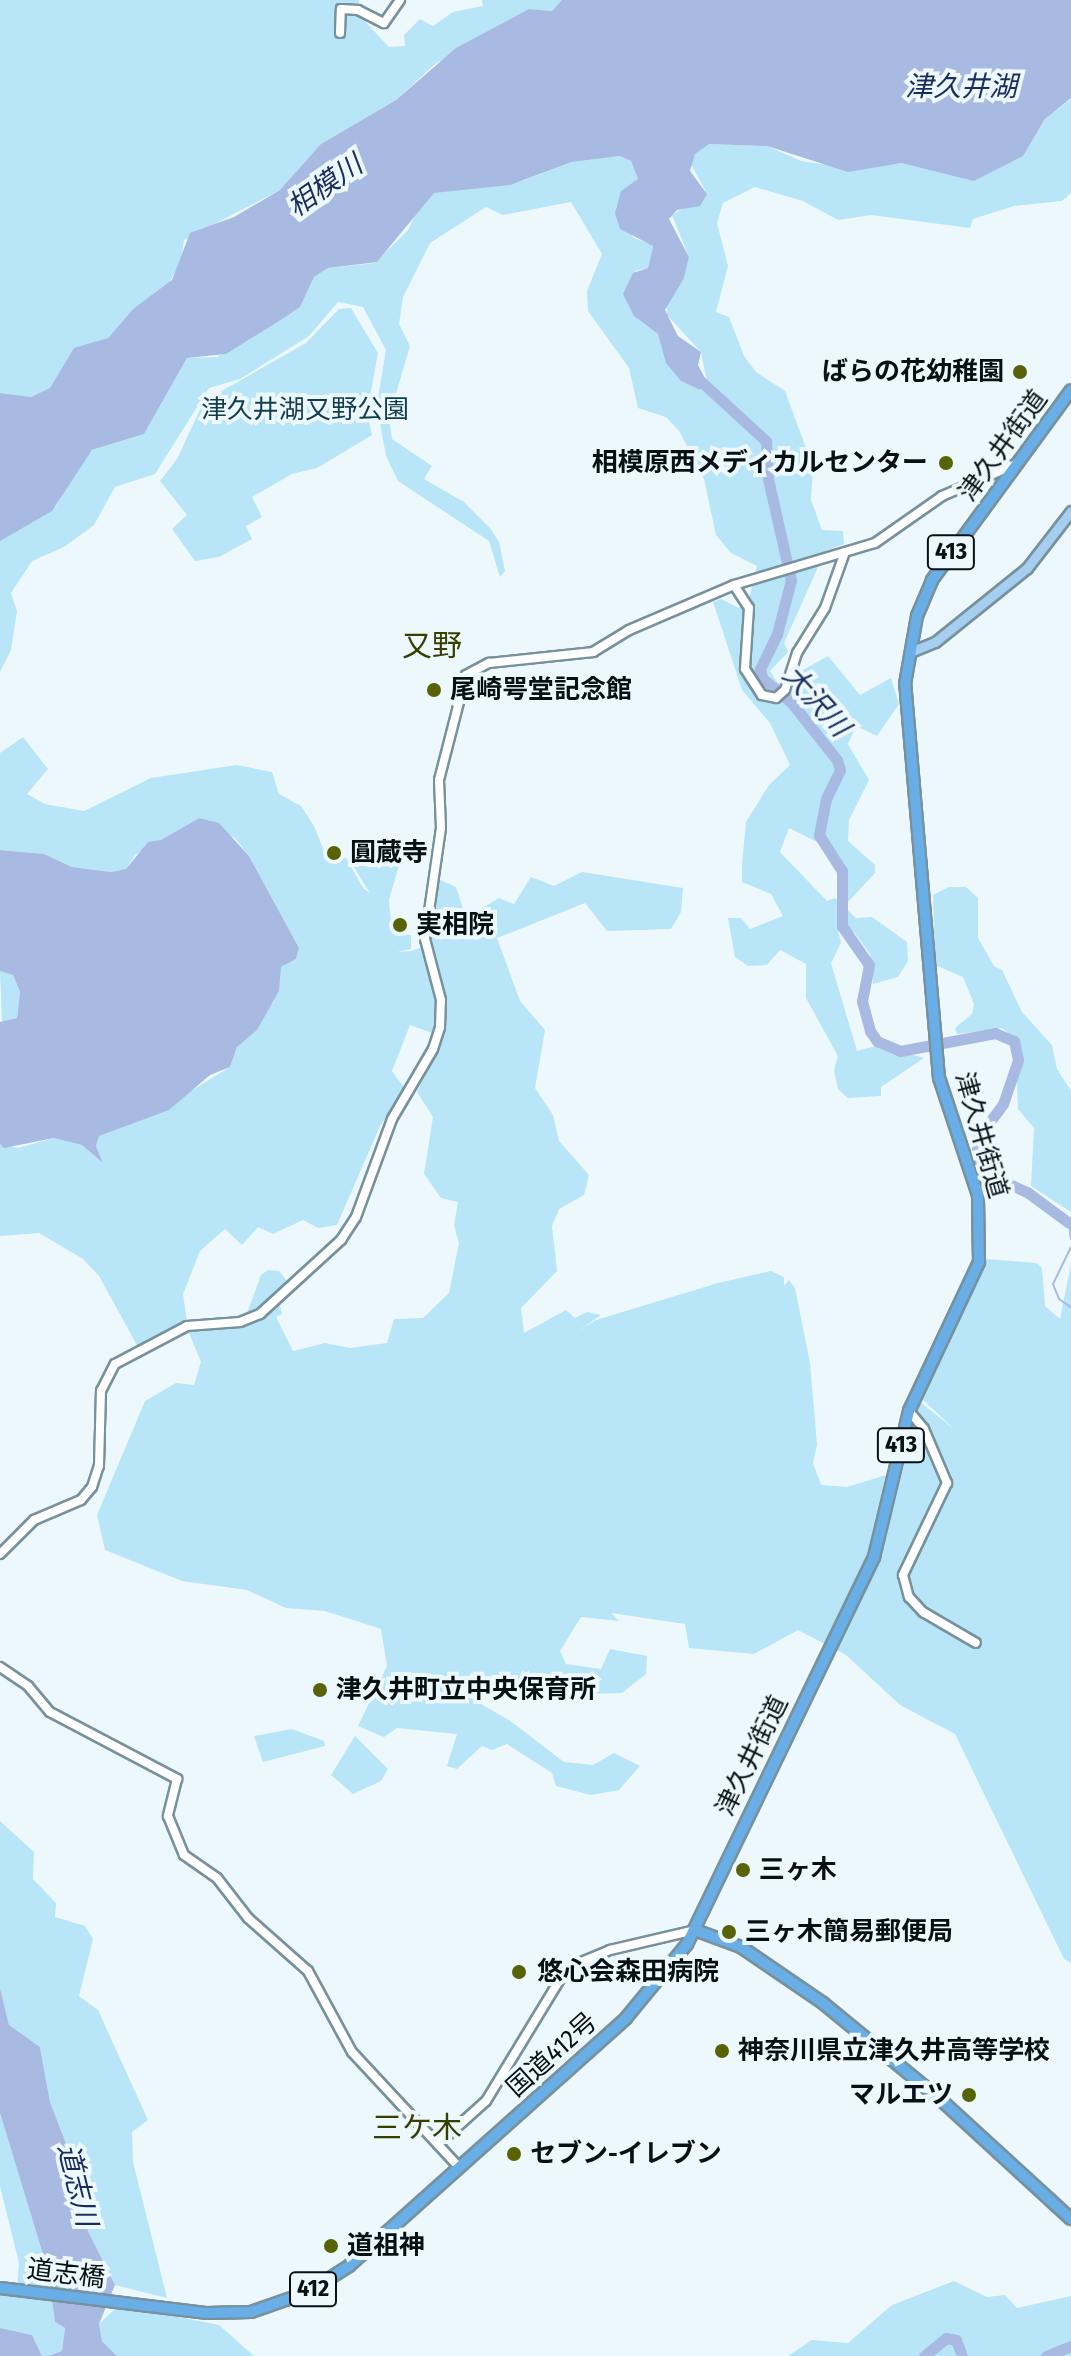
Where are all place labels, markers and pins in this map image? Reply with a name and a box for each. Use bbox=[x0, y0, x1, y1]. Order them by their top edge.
place label: ばらの花幼稚園 bbox=[822, 356, 1004, 388]
marker: ばらの花幼稚園 bbox=[1011, 363, 1029, 381]
place label: 相模原西メディカルセンター bbox=[590, 447, 928, 479]
marker: 相模原西メディカルセンター bbox=[935, 452, 957, 474]
place label: 尾崎咢堂記念館 bbox=[450, 674, 632, 706]
marker: 尾崎咢堂記念館 bbox=[425, 681, 443, 699]
place label: 圓蔵寺 bbox=[350, 837, 428, 869]
marker: 圓蔵寺 bbox=[325, 844, 343, 862]
place label: 実相院 bbox=[416, 909, 494, 941]
marker: 実相院 bbox=[391, 916, 409, 934]
place label: 津久井町立中央保育所 bbox=[336, 1674, 596, 1706]
marker: 津久井町立中央保育所 bbox=[311, 1681, 329, 1699]
place label: 三ヶ木 bbox=[759, 1854, 837, 1886]
marker: 三ヶ木 bbox=[734, 1861, 752, 1879]
place label: 三ヶ木簡易郵便局 bbox=[745, 1916, 953, 1948]
marker: 三ヶ木簡易郵便局 bbox=[720, 1923, 738, 1941]
place label: 悠心会森田病院 bbox=[537, 1956, 719, 1988]
marker: 悠心会森田病院 bbox=[508, 1961, 530, 1983]
place label: 神奈川県立津久井高等学校 bbox=[738, 2035, 1050, 2067]
marker: 神奈川県立津久井高等学校 bbox=[713, 2042, 731, 2060]
place label: マルエツ bbox=[849, 2079, 953, 2111]
marker: マルエツ bbox=[960, 2086, 978, 2104]
place label: セブン-イレブン bbox=[530, 2138, 722, 2170]
marker: セブン-イレブン bbox=[505, 2145, 523, 2163]
place label: 道祖神 bbox=[347, 2230, 425, 2262]
marker: 道祖神 bbox=[322, 2237, 340, 2255]

